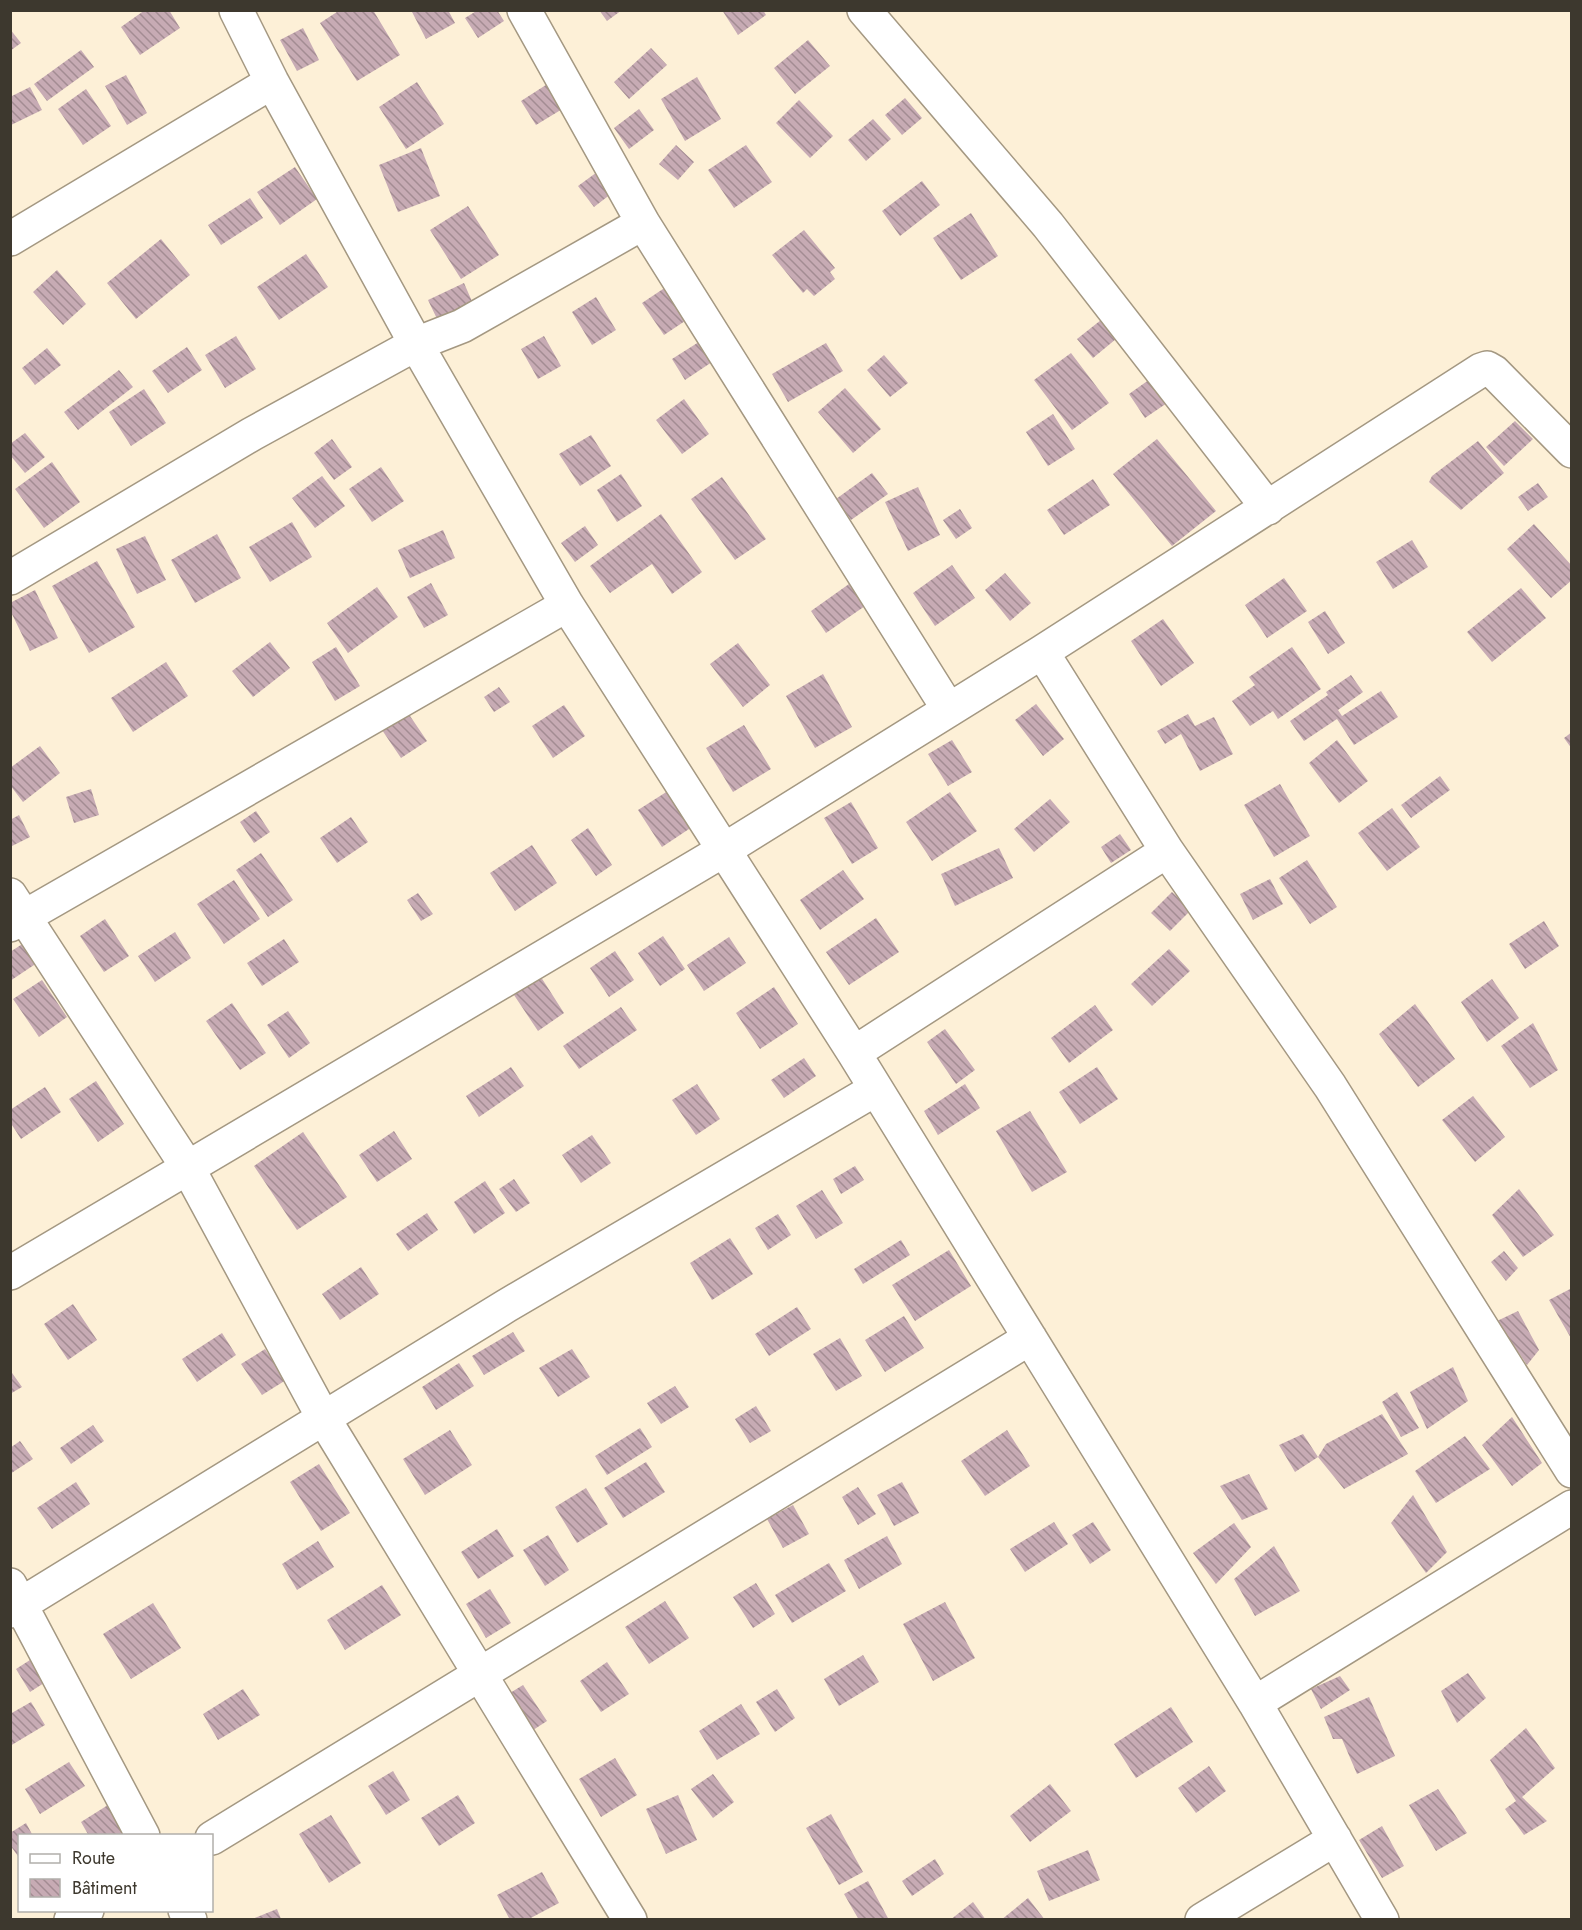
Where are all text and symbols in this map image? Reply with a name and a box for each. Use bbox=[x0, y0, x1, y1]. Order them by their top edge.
legend bbox=[18, 1834, 213, 1912]
text: Route bbox=[72, 1845, 115, 1871]
text: Bâtiment bbox=[72, 1875, 138, 1901]

